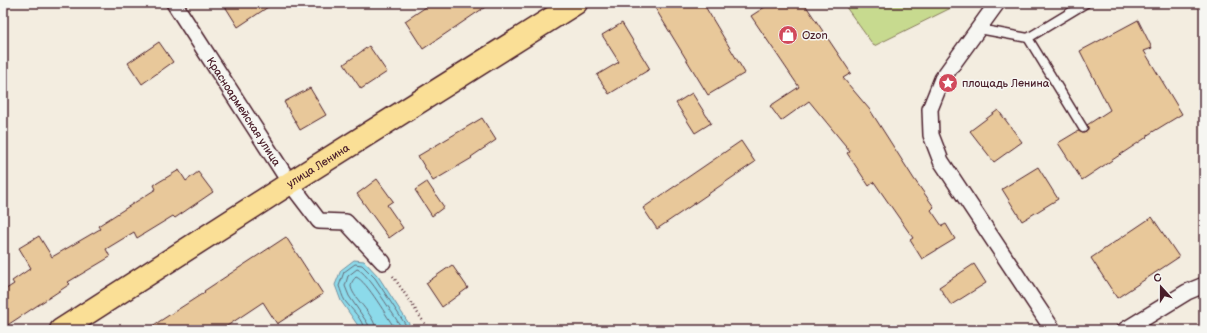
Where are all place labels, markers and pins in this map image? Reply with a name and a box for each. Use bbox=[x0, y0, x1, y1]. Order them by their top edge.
shop icon: Ozon bbox=[777, 24, 799, 46]
place label: Ozon bbox=[802, 29, 828, 42]
place icon: площадь Ленина bbox=[937, 72, 959, 94]
place label: площадь Ленина bbox=[962, 77, 1050, 90]

